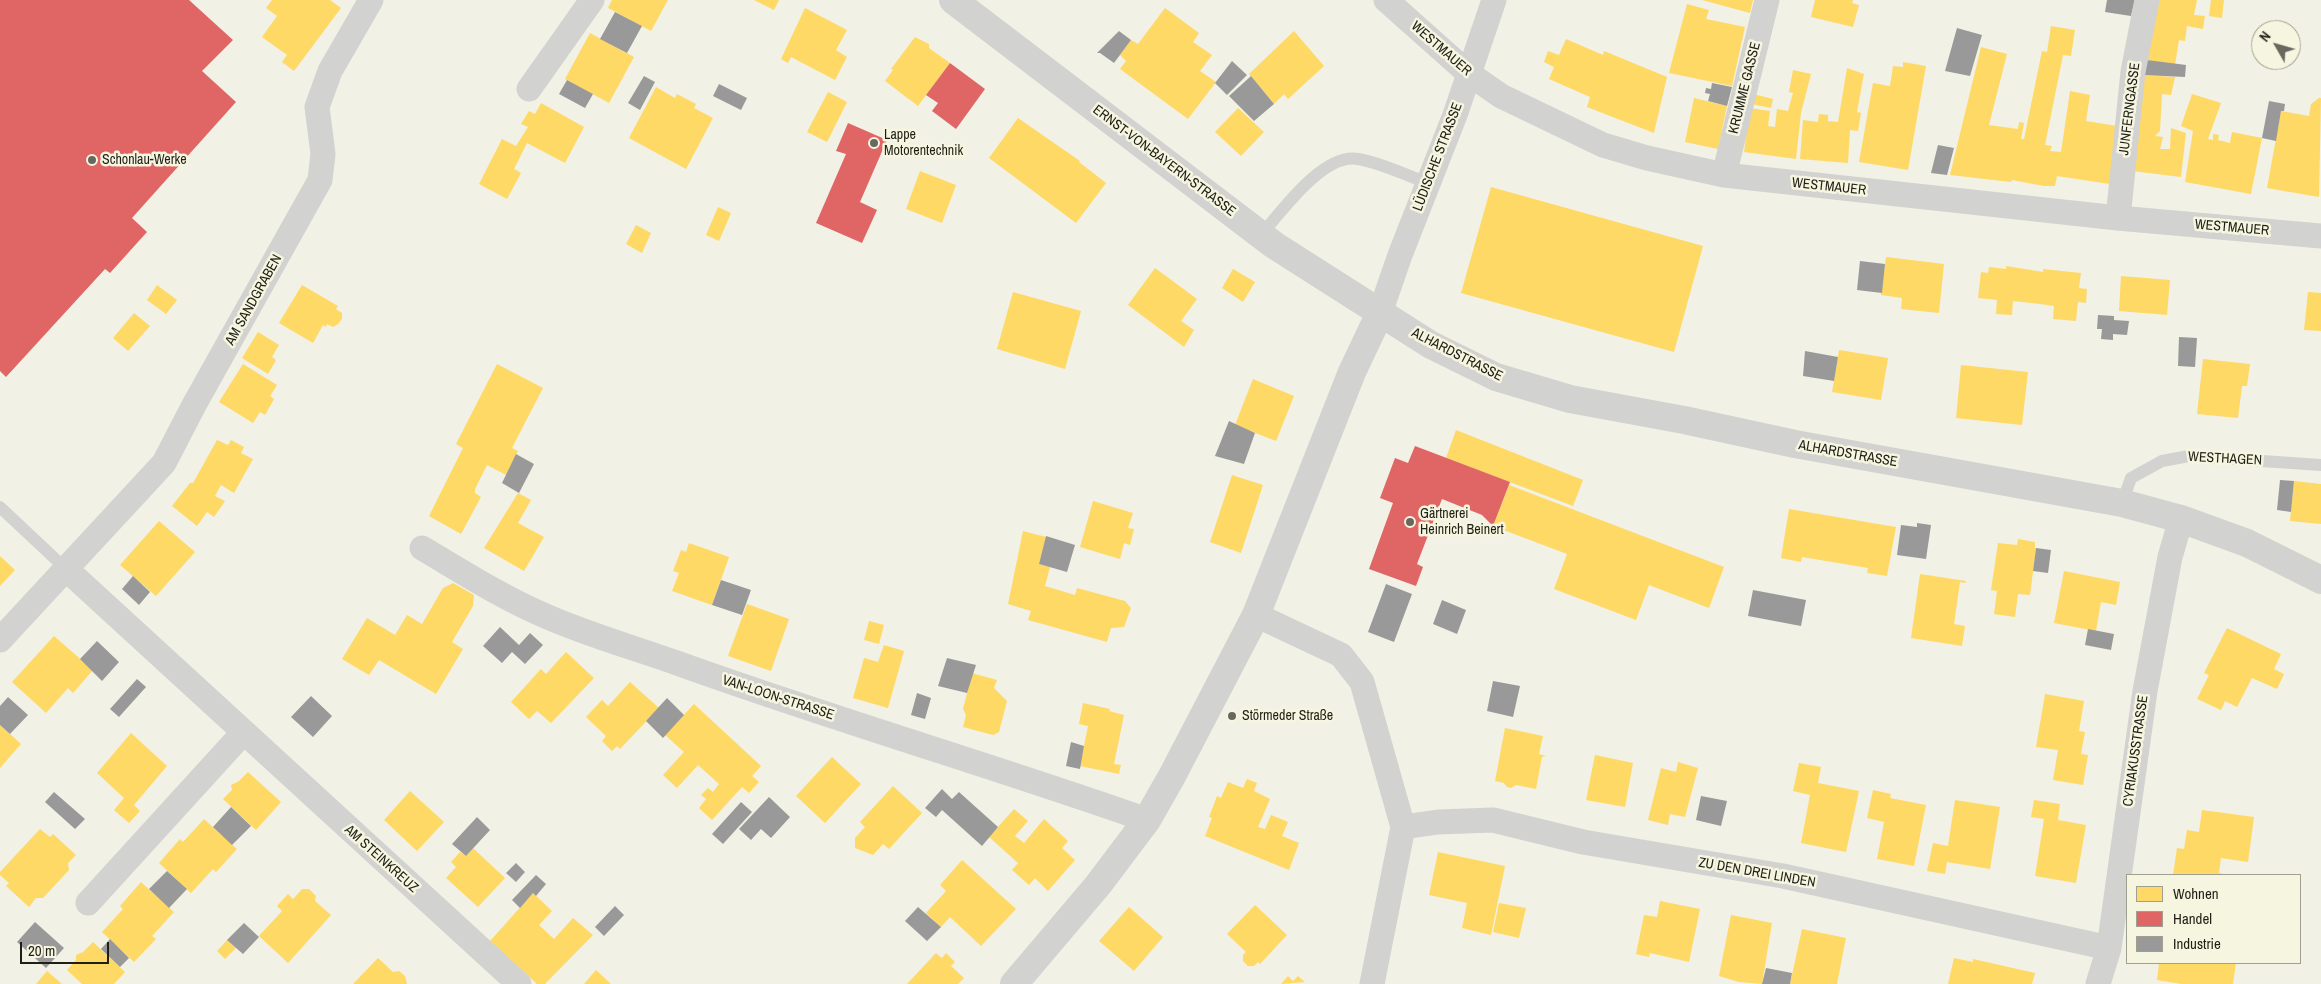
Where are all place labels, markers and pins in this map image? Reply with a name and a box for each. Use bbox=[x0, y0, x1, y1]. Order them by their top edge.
place label: Lappe Motorentechnik bbox=[884, 127, 963, 160]
marker: Lappe Motorentechnik bbox=[868, 137, 880, 149]
place label: Schonlau-Werke bbox=[102, 152, 187, 168]
marker: Schonlau-Werke bbox=[86, 154, 98, 166]
place label: Gärtnerei Heinrich Beinert bbox=[1420, 506, 1504, 538]
marker: Gärtnerei Heinrich Beinert bbox=[1404, 516, 1416, 528]
place label: Störmeder Straße bbox=[1242, 708, 1333, 724]
marker: Störmeder Straße bbox=[1226, 710, 1238, 722]

